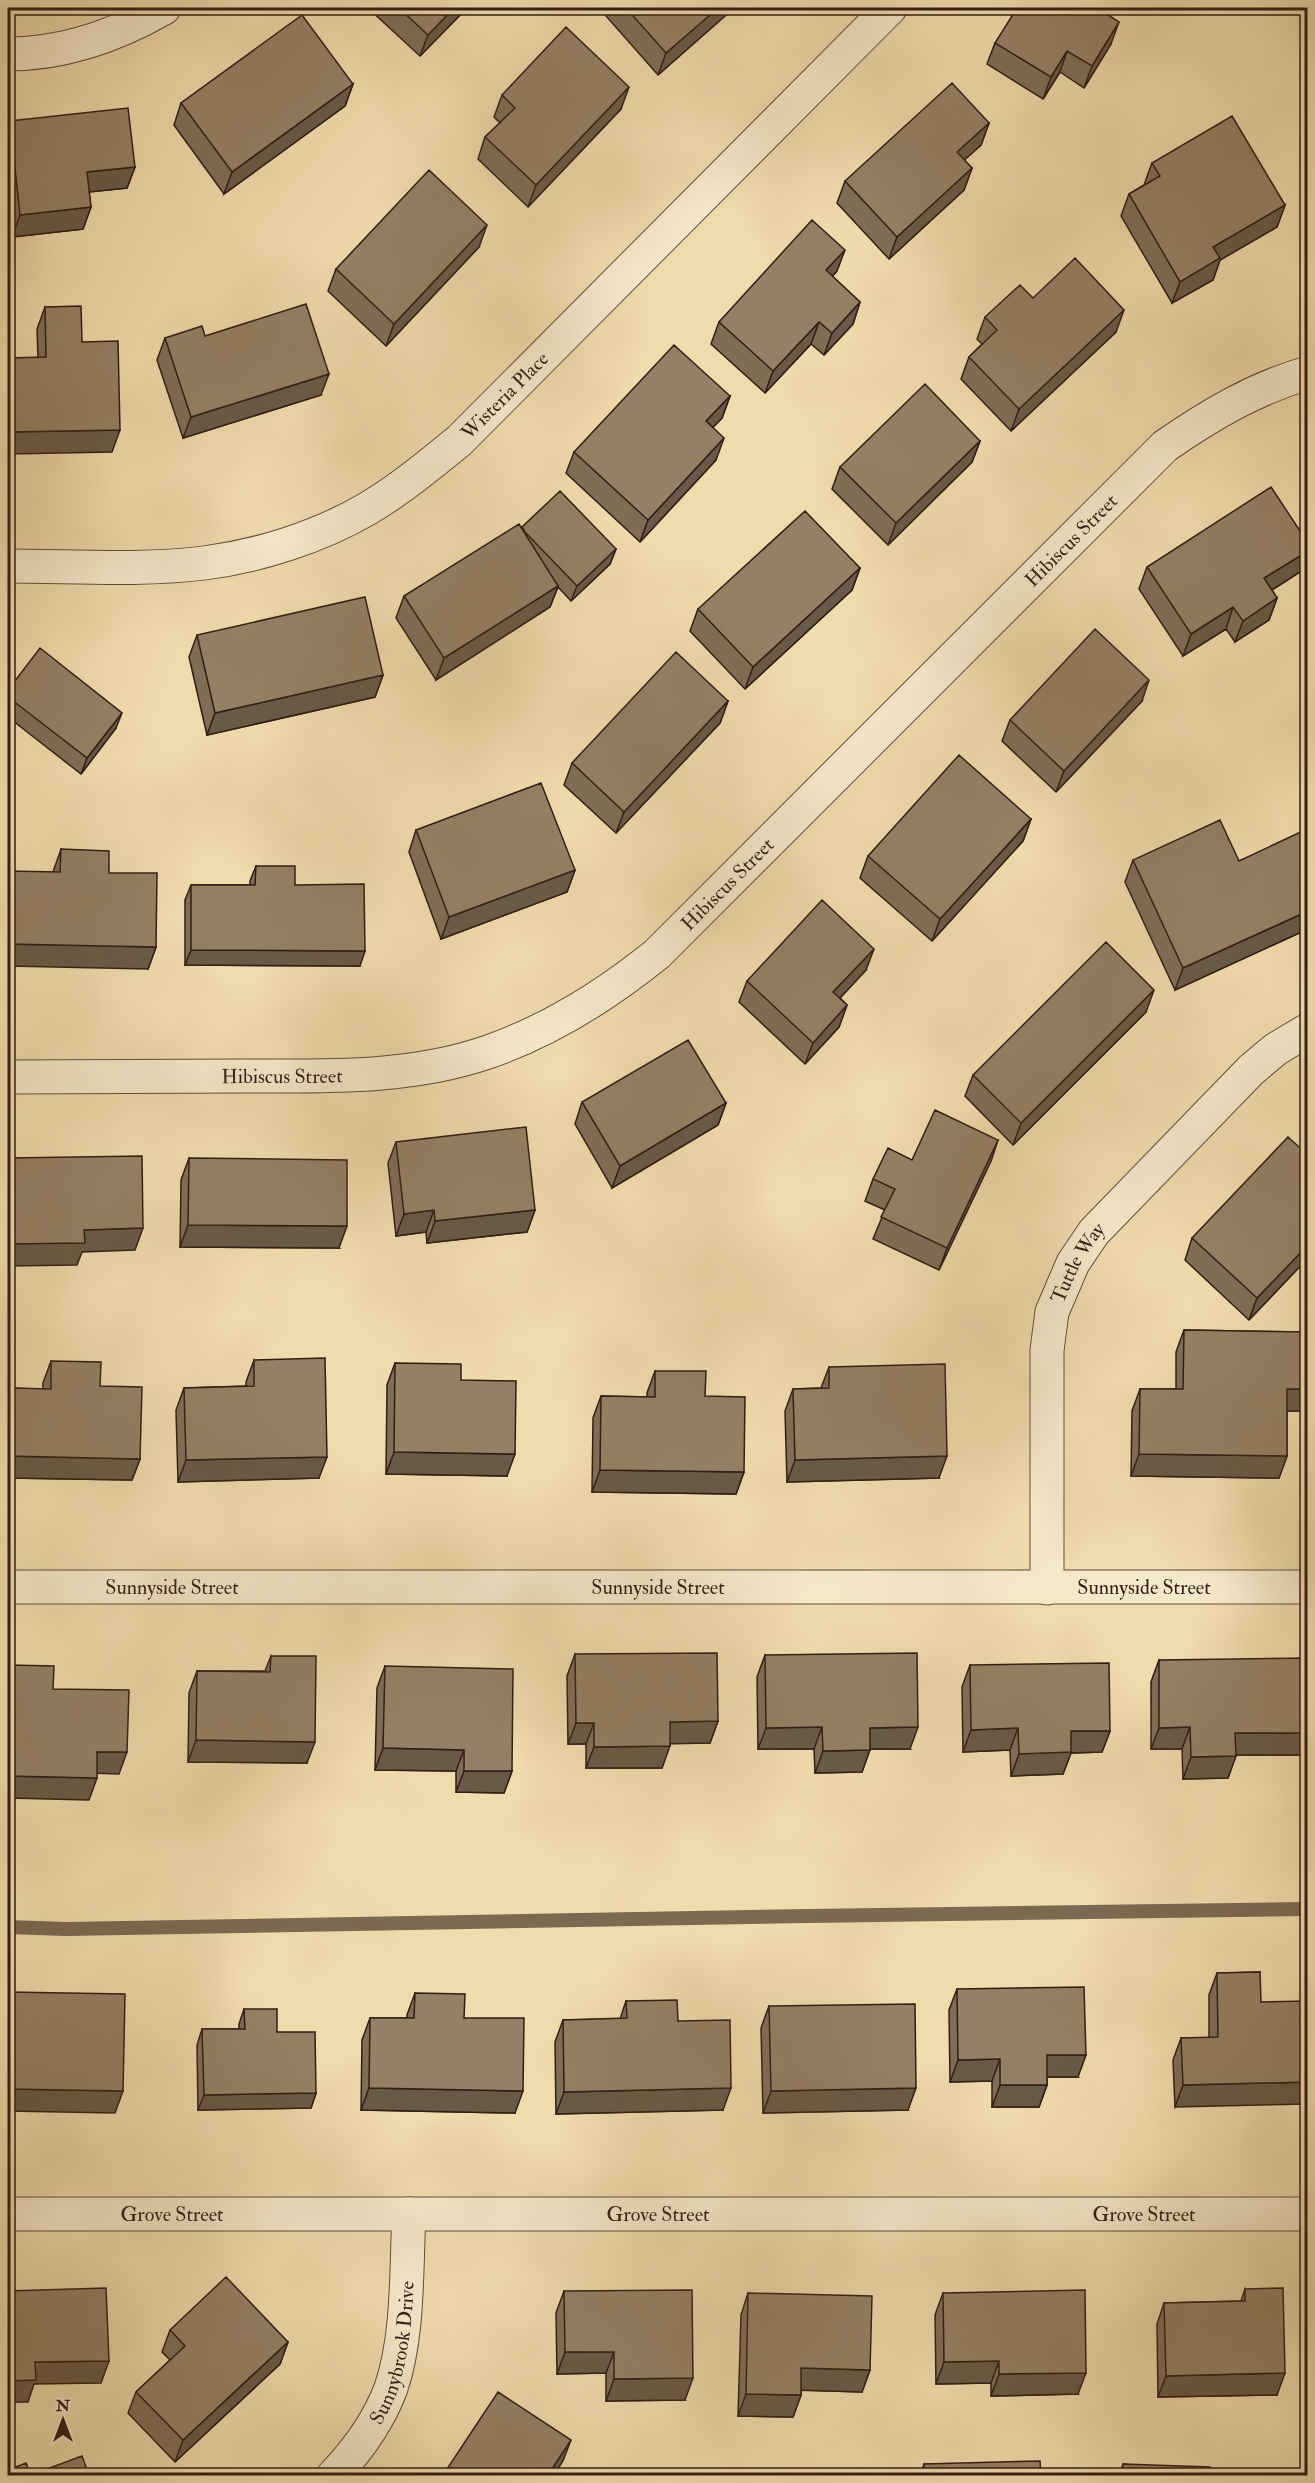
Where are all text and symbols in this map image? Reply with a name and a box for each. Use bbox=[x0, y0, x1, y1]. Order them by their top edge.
street label: Wisteria Place bbox=[455, 346, 554, 445]
street label: Hibiscus Street bbox=[1019, 488, 1123, 592]
street label: Hibiscus Street bbox=[675, 832, 779, 936]
street label: Hibiscus Street bbox=[221, 1063, 344, 1089]
street label: Tuttle Way bbox=[1045, 1216, 1110, 1307]
street label: Sunnyside Street bbox=[105, 1575, 239, 1600]
street label: Sunnyside Street bbox=[591, 1575, 725, 1600]
street label: Sunnyside Street bbox=[1077, 1575, 1211, 1600]
street label: Grove Street bbox=[121, 2202, 224, 2227]
street label: Grove Street bbox=[607, 2202, 710, 2227]
street label: Grove Street bbox=[1093, 2202, 1196, 2227]
street label: Sunnybrook Drive bbox=[363, 2281, 419, 2429]
north arrow bbox=[33, 2390, 93, 2450]
text: N bbox=[55, 2396, 71, 2416]

